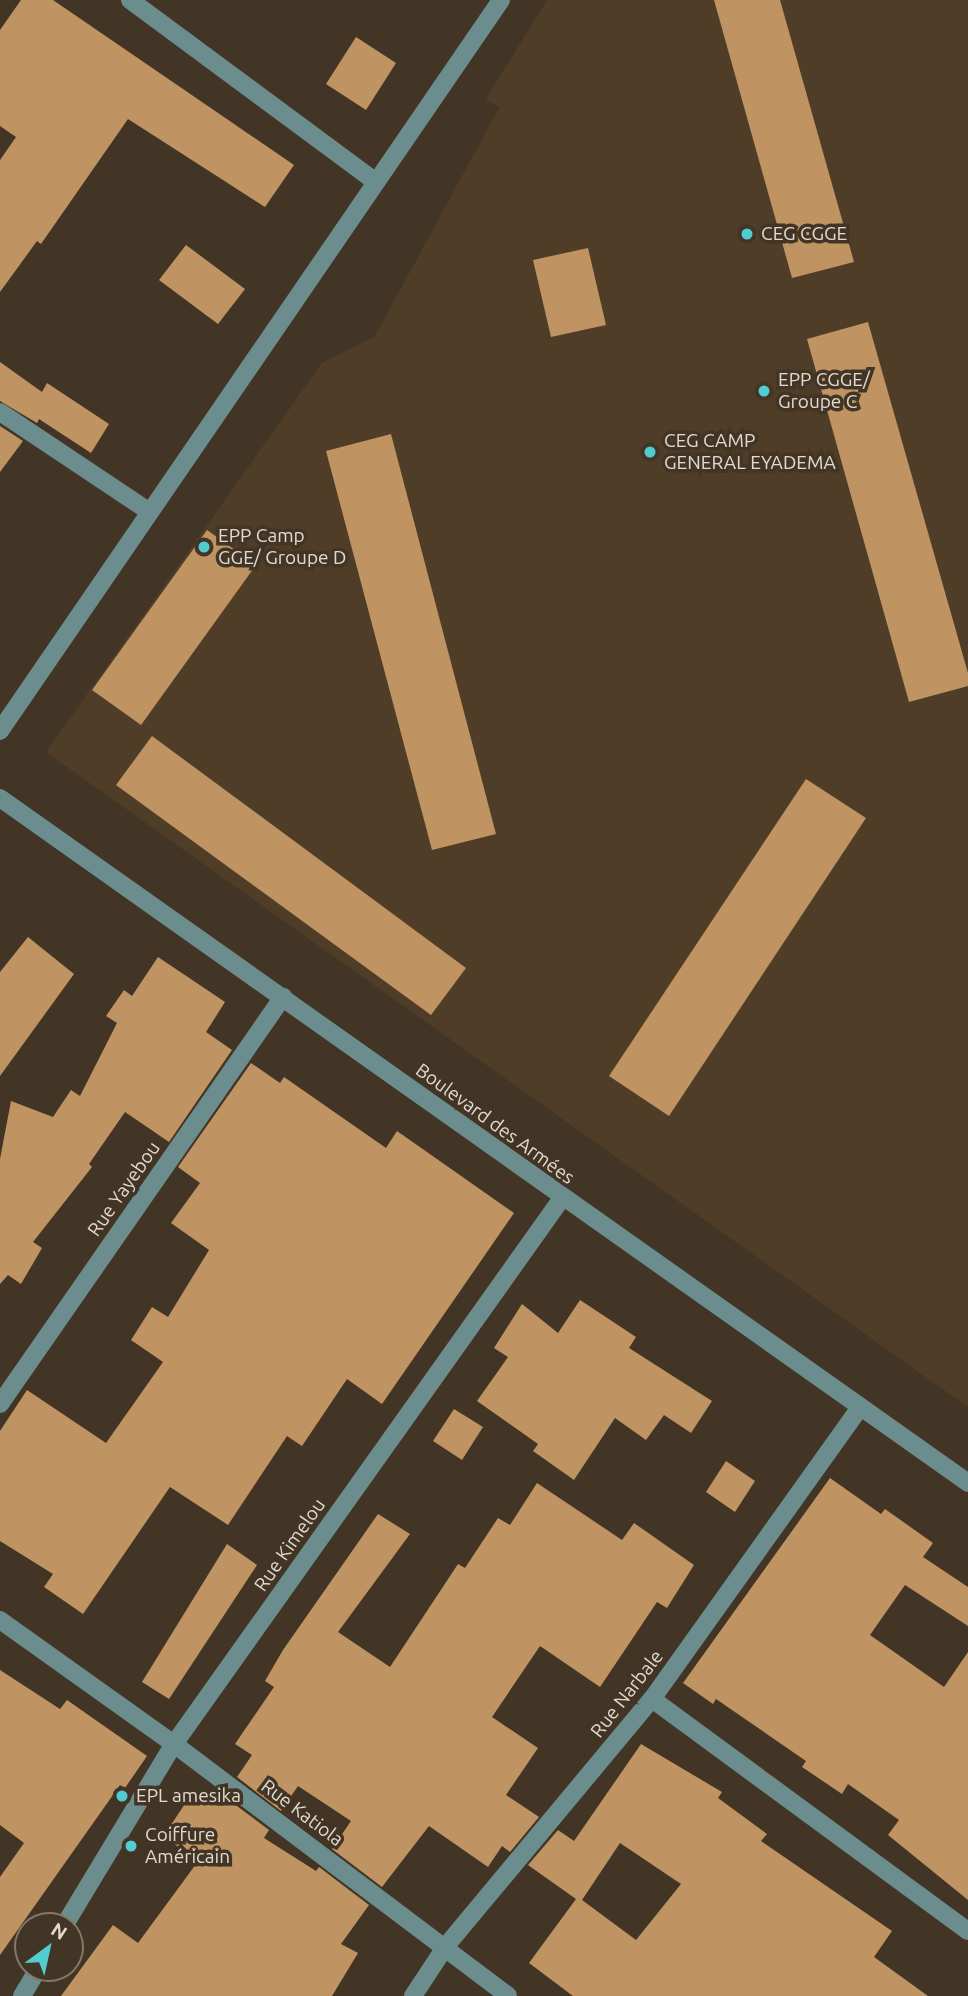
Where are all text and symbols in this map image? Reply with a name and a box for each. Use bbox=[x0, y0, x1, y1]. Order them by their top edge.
place label: CEG CGGE bbox=[761, 223, 847, 245]
marker: CEG CGGE bbox=[739, 226, 755, 242]
place label: EPP CGGE/ Groupe C bbox=[778, 369, 870, 413]
marker: EPP CGGE/ Groupe C bbox=[756, 383, 772, 399]
place label: CEG CAMP GENERAL EYADEMA bbox=[664, 430, 836, 474]
marker: CEG CAMP GENERAL EYADEMA bbox=[642, 444, 658, 460]
place label: EPP Camp GGE/ Groupe D bbox=[218, 525, 346, 569]
marker: EPP Camp GGE/ Groupe D bbox=[196, 539, 212, 555]
street label: Boulevard des Armées bbox=[411, 1059, 579, 1189]
street label: Rue Yayebou bbox=[83, 1137, 165, 1241]
street label: Rue Kimelou bbox=[250, 1494, 330, 1596]
street label: Rue Narbale bbox=[586, 1646, 668, 1742]
street label: Rue Katiola bbox=[256, 1775, 348, 1851]
place label: EPL amesika bbox=[136, 1785, 241, 1807]
marker: EPL amesika bbox=[114, 1788, 130, 1804]
place label: Coiffure Américain bbox=[145, 1824, 230, 1868]
marker: Coiffure Américain bbox=[123, 1838, 139, 1854]
north arrow bbox=[14, 1912, 84, 1982]
text: N bbox=[47, 1918, 71, 1944]

